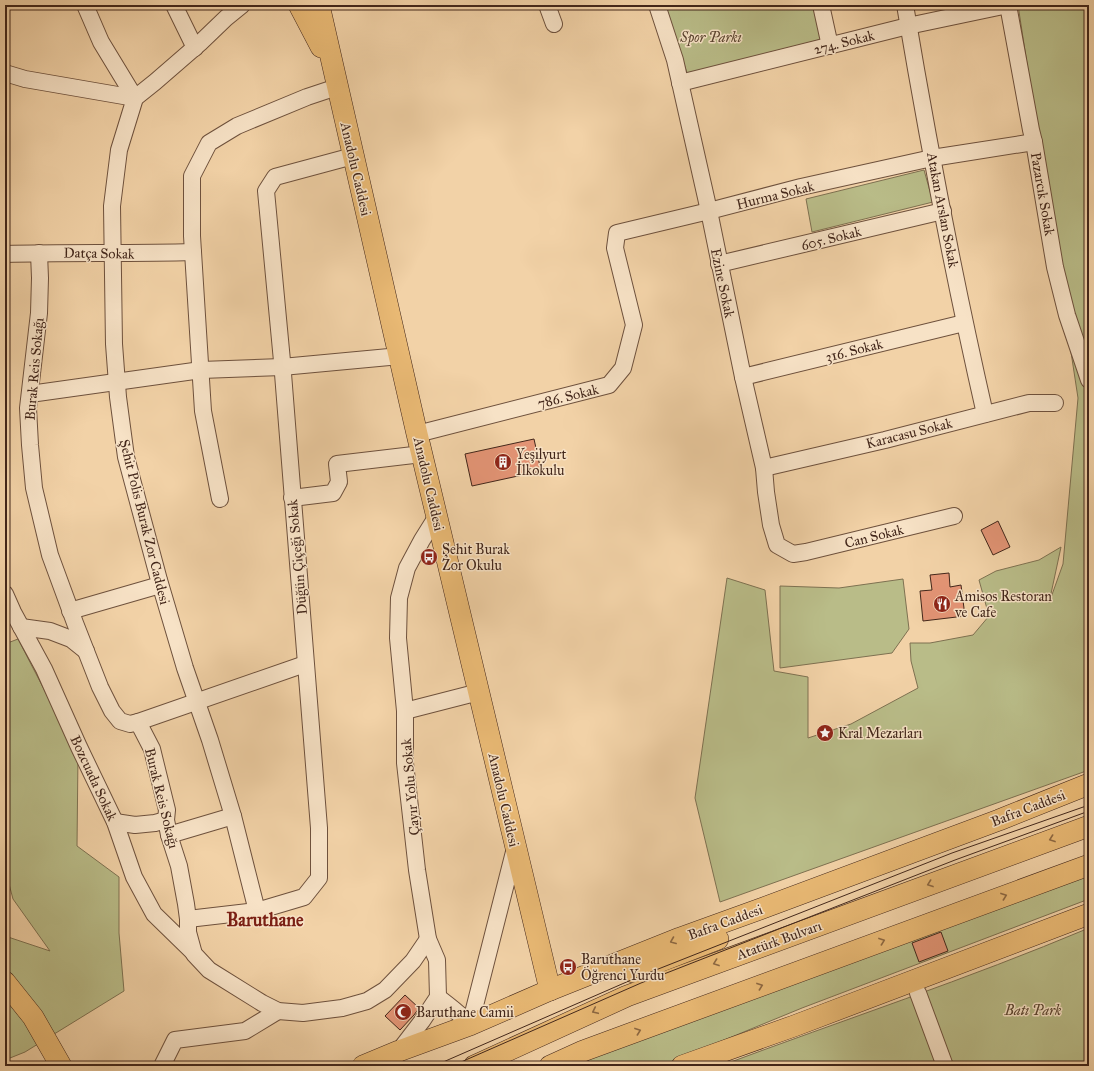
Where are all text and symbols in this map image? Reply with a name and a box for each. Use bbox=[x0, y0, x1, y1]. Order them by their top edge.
street label: 274. Sokak bbox=[812, 27, 877, 58]
park label: Spor Parkı bbox=[679, 29, 742, 47]
street label: Anadolu Caddesi bbox=[336, 120, 375, 218]
street label: Atakan Arslan Sokak bbox=[923, 150, 962, 270]
street label: Pazarcık Sokak bbox=[1027, 151, 1058, 238]
street label: Hurma Sokak bbox=[735, 178, 816, 213]
street label: 605. Sokak bbox=[799, 223, 863, 254]
street label: Datça Sokak bbox=[63, 244, 135, 263]
street label: Ezine Sokak bbox=[707, 247, 738, 320]
street label: Burak Reis Sokağı bbox=[22, 317, 47, 421]
street label: 316. Sokak bbox=[824, 335, 885, 366]
street label: 786. Sokak bbox=[536, 381, 601, 412]
street label: Karacasu Sokak bbox=[864, 414, 955, 452]
street label: Anadolu Caddesi bbox=[409, 435, 448, 533]
street label: Şehit Polis Burak Zor Caddesi bbox=[116, 438, 173, 607]
place label: Yeşilyurt İlkokulu bbox=[516, 446, 567, 479]
building icon: Yeşilyurt İlkokulu bbox=[493, 452, 513, 472]
street label: Düğün Çiçeği Sokak bbox=[284, 498, 311, 615]
street label: Can Sokak bbox=[843, 521, 906, 552]
place label: Şehit Burak Zor Okulu bbox=[442, 541, 510, 574]
bus stop icon: Şehit Burak Zor Okulu bbox=[419, 547, 439, 567]
place label: Amisos Restoran ve Cafe bbox=[954, 588, 1052, 621]
restaurant icon: Amisos Restoran ve Cafe bbox=[932, 594, 952, 614]
place icon: Kral Mezarları bbox=[815, 723, 835, 743]
place label: Kral Mezarları bbox=[838, 725, 923, 742]
street label: Bozcuada Sokak bbox=[66, 733, 121, 824]
street label: Çayır Yolu Sokak bbox=[398, 737, 423, 836]
street label: Burak Reis Sokağı bbox=[141, 746, 182, 850]
street label: Anadolu Caddesi bbox=[484, 751, 523, 849]
street label: Bafra Caddesi bbox=[989, 786, 1068, 830]
one-way arrow bbox=[1049, 835, 1056, 843]
one-way arrow bbox=[927, 880, 934, 888]
one-way arrow bbox=[1000, 893, 1007, 901]
street label: Bafra Caddesi bbox=[685, 901, 765, 944]
district label: Baruthane bbox=[226, 909, 304, 931]
street label: Atatürk Bulvarı bbox=[733, 917, 824, 964]
one-way arrow bbox=[669, 936, 677, 944]
one-way arrow bbox=[878, 938, 885, 946]
place label: Baruthane Öğrenci Yurdu bbox=[581, 951, 665, 984]
bus stop icon: Baruthane Öğrenci Yurdu bbox=[558, 957, 578, 977]
one-way arrow bbox=[713, 959, 720, 967]
one-way arrow bbox=[756, 982, 763, 990]
mosque icon: Baruthane Camii bbox=[393, 1002, 413, 1022]
park label: Batı Park bbox=[1004, 1002, 1062, 1019]
place label: Baruthane Camii bbox=[416, 1004, 514, 1021]
one-way arrow bbox=[592, 1006, 599, 1014]
one-way arrow bbox=[634, 1027, 641, 1035]

